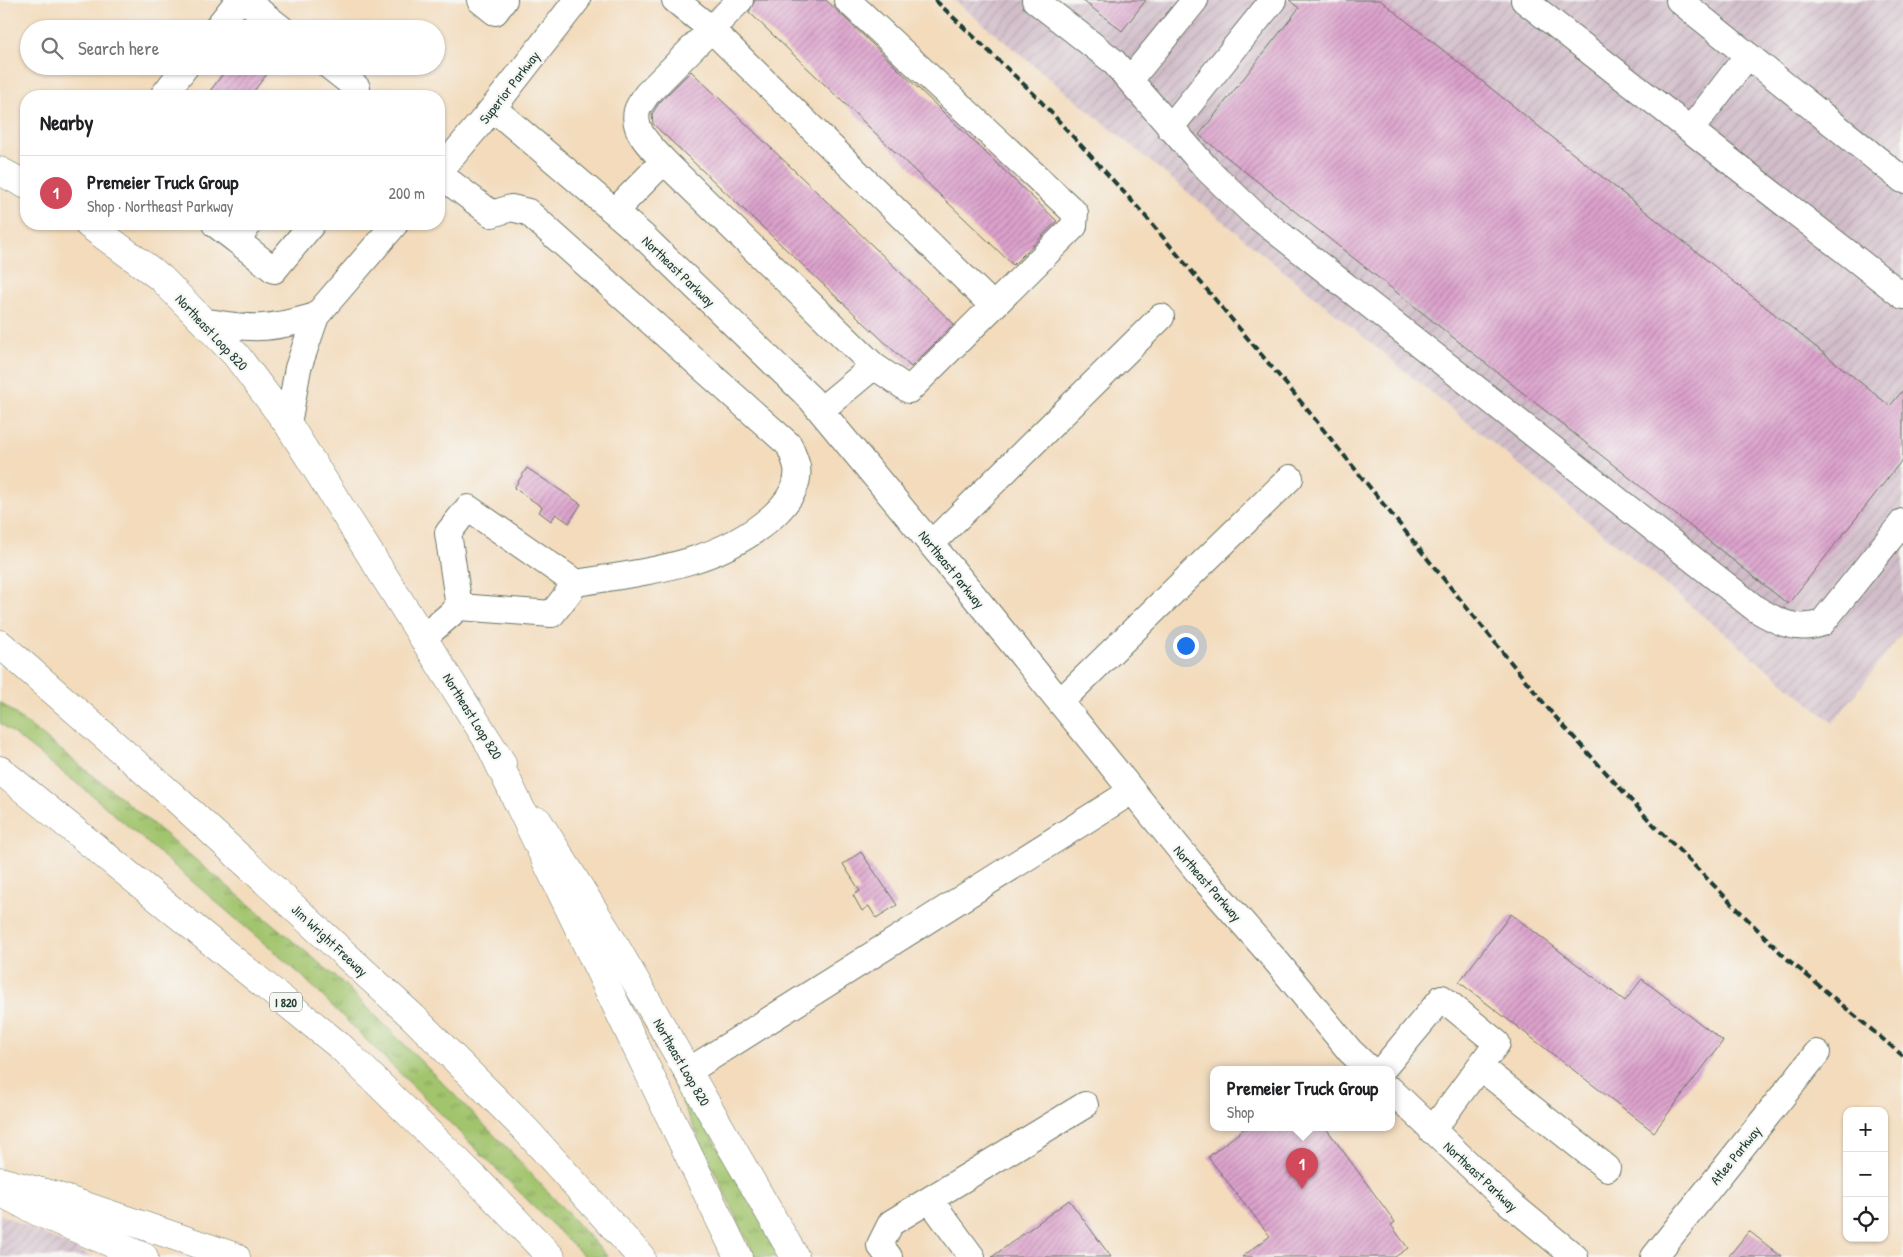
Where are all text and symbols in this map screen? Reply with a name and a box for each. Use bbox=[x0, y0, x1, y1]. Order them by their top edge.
search box bbox=[20, 20, 445, 75]
icon: search bbox=[38, 34, 66, 62]
text: Search here bbox=[78, 35, 159, 61]
street label: Superior Parkway bbox=[475, 47, 544, 128]
text: Nearby bbox=[40, 108, 93, 137]
text: Premeier Truck Group bbox=[87, 169, 238, 195]
text: 1 bbox=[53, 182, 59, 204]
text: 200 m bbox=[389, 182, 425, 204]
text: Shop · Northeast Parkway bbox=[87, 195, 233, 217]
street label: Northeast Parkway bbox=[638, 231, 720, 312]
street label: Northeast Loop 820 bbox=[171, 290, 252, 375]
street label: Northeast Parkway bbox=[914, 526, 989, 613]
your location bbox=[1173, 633, 1199, 659]
street label: Northeast Loop 820 bbox=[438, 669, 507, 763]
street label: Northeast Parkway bbox=[1169, 841, 1246, 926]
street label: Jim Wright Freeway bbox=[287, 900, 372, 981]
road number: I 820 bbox=[270, 992, 302, 1012]
street label: Northeast Loop 820 bbox=[648, 1015, 715, 1110]
popup bbox=[1210, 1066, 1395, 1131]
text: Premeier Truck Group bbox=[1227, 1075, 1378, 1101]
text: Shop bbox=[1227, 1101, 1254, 1123]
map controls bbox=[1843, 1107, 1888, 1242]
button: + bbox=[1843, 1107, 1888, 1152]
street label: Atlee Parkway bbox=[1705, 1121, 1766, 1189]
street label: Northeast Parkway bbox=[1439, 1137, 1522, 1216]
pin: 1 bbox=[1286, 1148, 1318, 1189]
button: − bbox=[1843, 1152, 1888, 1197]
button: locate bbox=[1843, 1197, 1888, 1242]

